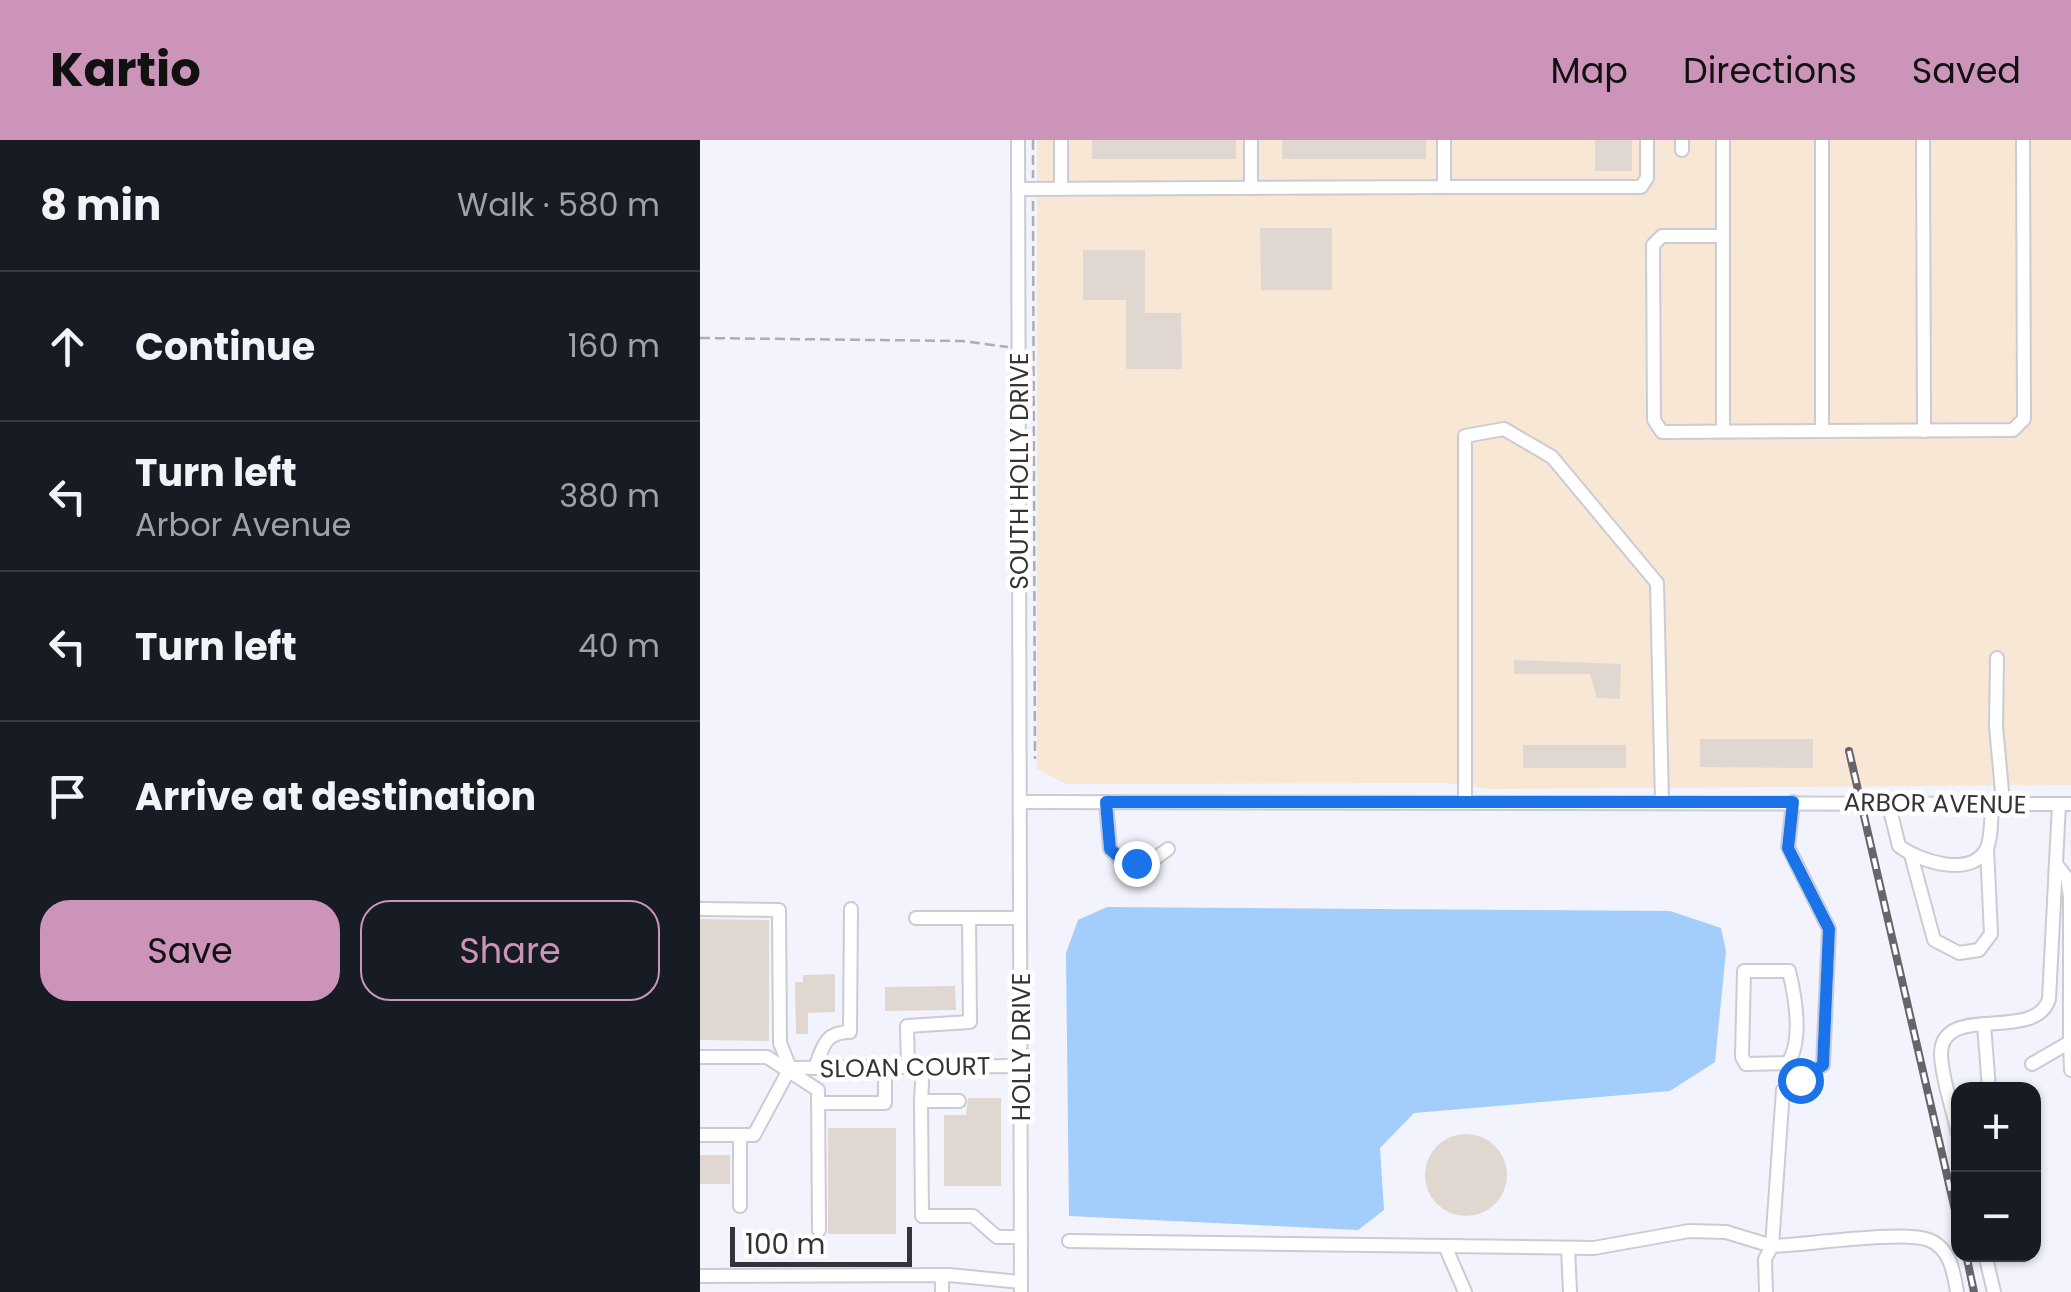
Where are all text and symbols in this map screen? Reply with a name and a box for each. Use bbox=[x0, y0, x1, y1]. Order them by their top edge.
text: Kartio bbox=[50, 36, 201, 103]
text: Map bbox=[1551, 46, 1628, 95]
text: Directions bbox=[1683, 46, 1857, 95]
text: Saved bbox=[1912, 46, 2021, 95]
text: 8 min bbox=[40, 176, 161, 235]
text: Walk · 580 m bbox=[457, 182, 660, 227]
icon: ahead bbox=[40, 319, 95, 374]
text: Continue bbox=[135, 320, 315, 373]
text: 160 m bbox=[568, 323, 660, 368]
street label: SOUTH HOLLY DRIVE bbox=[1002, 352, 1037, 590]
text: Turn left bbox=[135, 446, 297, 499]
icon: left bbox=[40, 469, 95, 524]
text: 380 m bbox=[559, 473, 660, 518]
text: Arbor Avenue bbox=[135, 502, 351, 547]
icon: left bbox=[40, 619, 95, 674]
text: Turn left bbox=[135, 620, 297, 673]
text: 40 m bbox=[578, 623, 660, 668]
icon: arrive bbox=[40, 769, 95, 824]
text: Arrive at destination bbox=[135, 770, 536, 823]
street label: ARBOR AVENUE bbox=[1843, 784, 2027, 823]
route end bbox=[1114, 841, 1160, 887]
button: Save bbox=[40, 900, 340, 1001]
button: Share bbox=[360, 900, 660, 1001]
street label: HOLLY DRIVE bbox=[1004, 973, 1039, 1121]
street label: SLOAN COURT bbox=[819, 1049, 991, 1086]
route start bbox=[1778, 1058, 1824, 1104]
map controls bbox=[1951, 1082, 2041, 1262]
button: + bbox=[1951, 1082, 2041, 1172]
button: − bbox=[1951, 1172, 2041, 1262]
scale bar bbox=[730, 1222, 912, 1266]
text: 100 m bbox=[745, 1225, 825, 1264]

